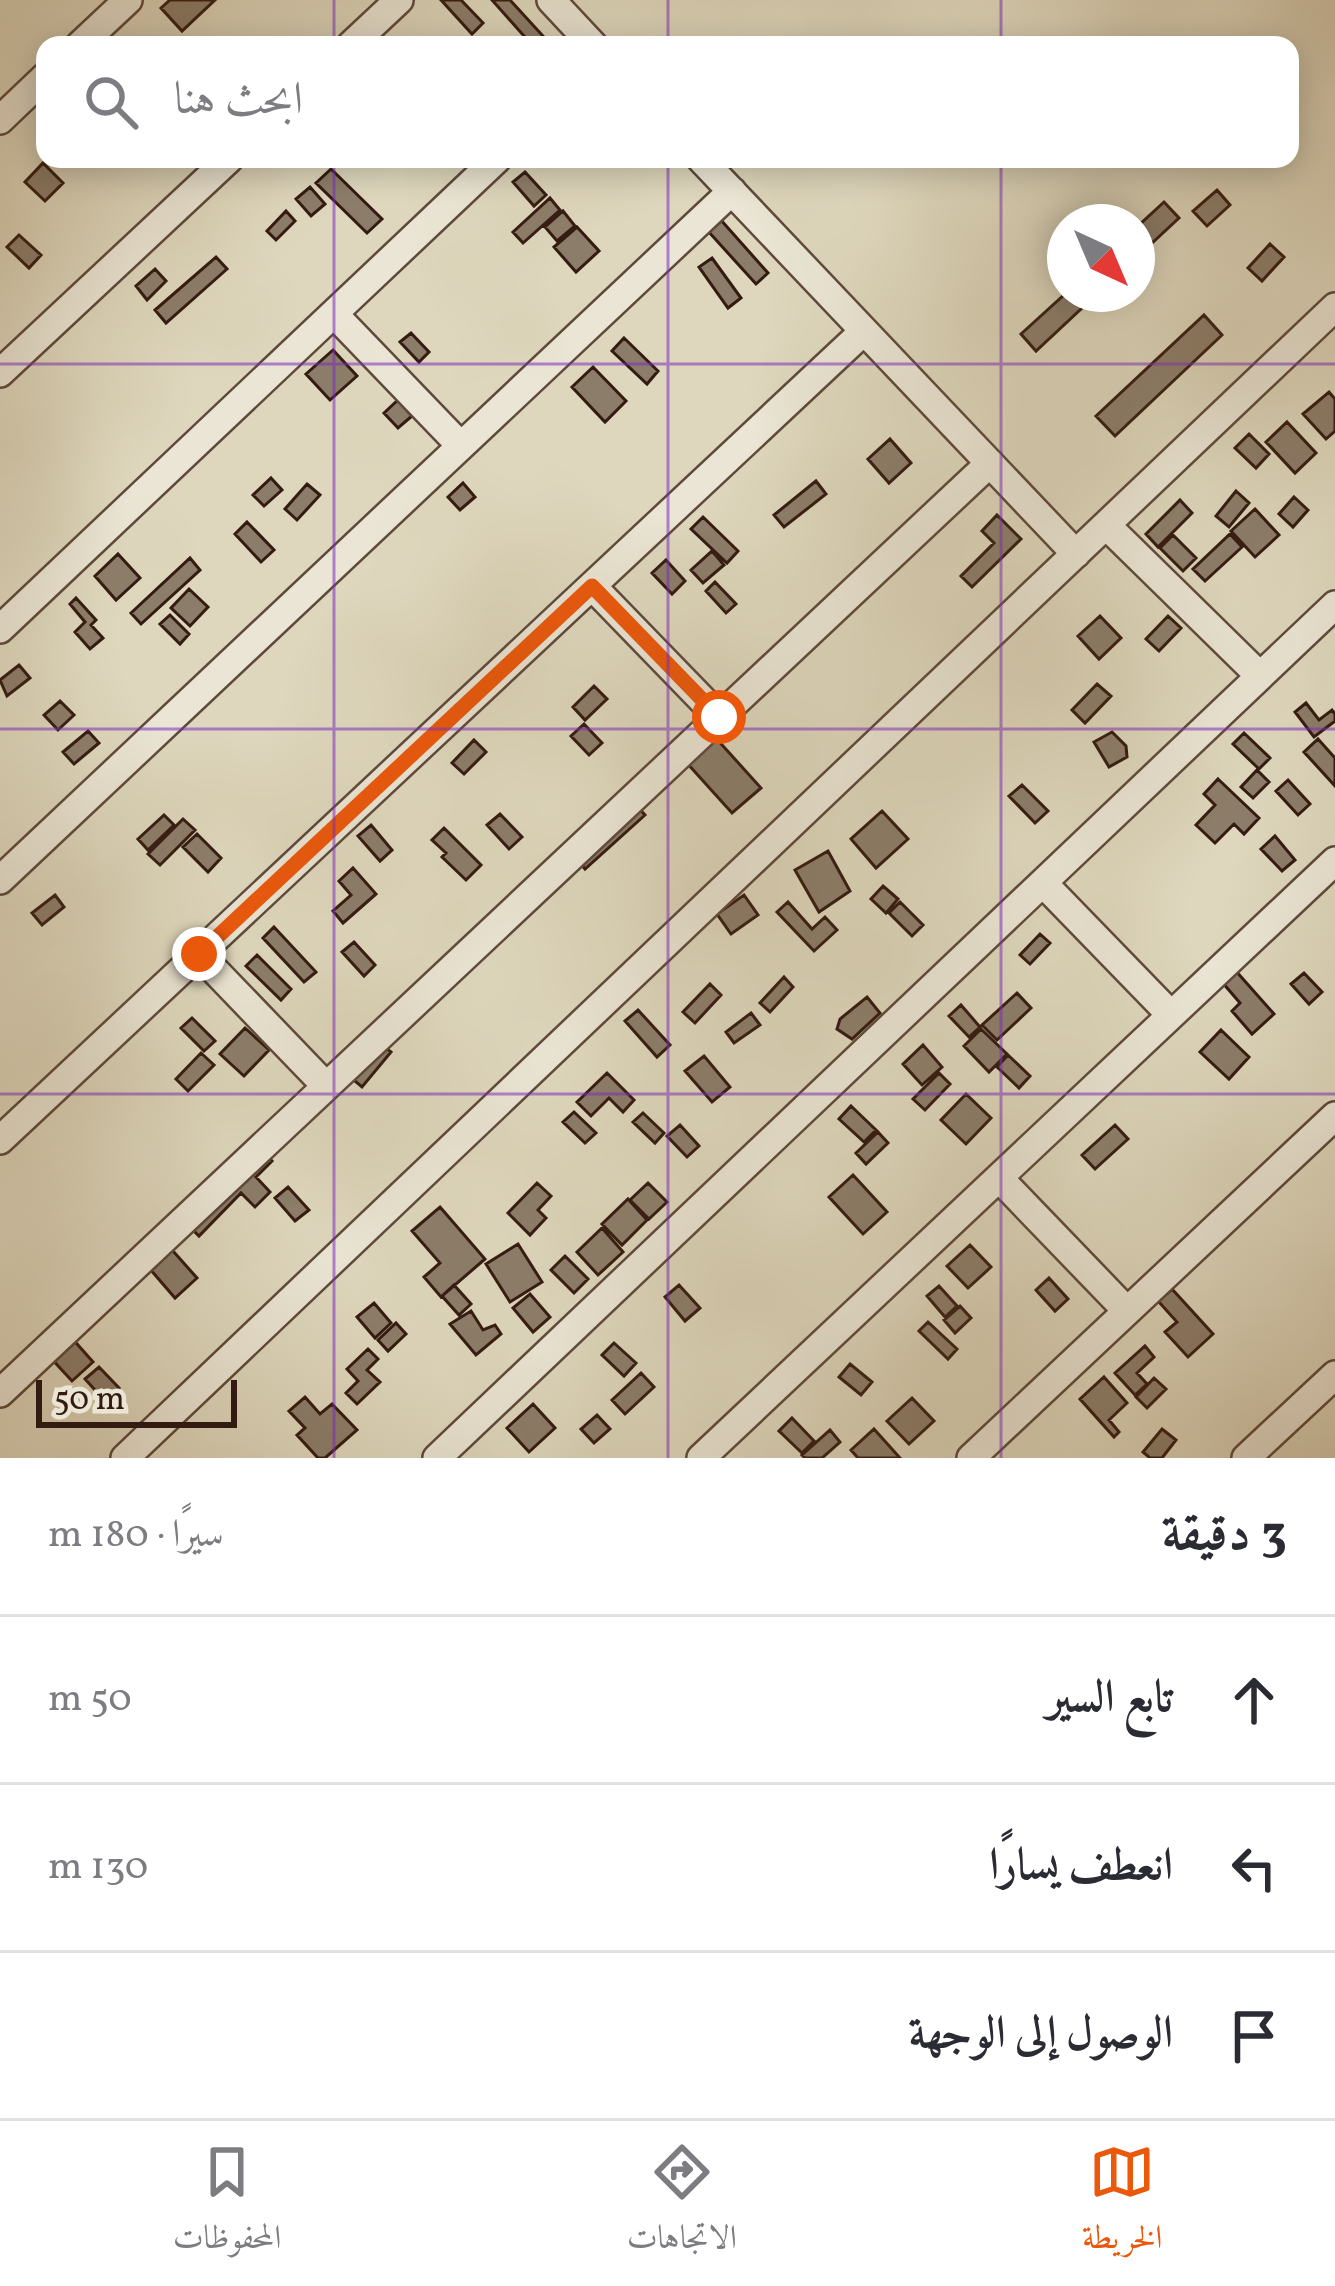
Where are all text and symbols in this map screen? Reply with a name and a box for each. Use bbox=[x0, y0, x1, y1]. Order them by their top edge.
search box bbox=[36, 36, 1299, 168]
icon: search bbox=[78, 69, 144, 135]
text: ابحث هنا bbox=[174, 70, 303, 133]
north arrow bbox=[1047, 204, 1155, 312]
route start bbox=[692, 690, 746, 744]
route end bbox=[172, 927, 226, 981]
scale bar bbox=[36, 1374, 237, 1427]
text: 50 m bbox=[54, 1378, 125, 1424]
text: 3 دقيقة bbox=[1162, 1500, 1287, 1571]
text: سيرًا · 180 m bbox=[48, 1509, 224, 1563]
icon: ahead bbox=[1221, 1667, 1287, 1733]
text: تابع السير bbox=[1047, 1668, 1173, 1731]
text: 50 m bbox=[48, 1673, 132, 1727]
icon: left bbox=[1221, 1835, 1287, 1901]
text: انعطف يسارًا bbox=[989, 1836, 1173, 1899]
text: 130 m bbox=[48, 1841, 148, 1895]
icon: arrive bbox=[1221, 2003, 1287, 2069]
text: الوصول إلى الوجهة bbox=[908, 2004, 1173, 2067]
tab: المحفوظات bbox=[173, 2139, 281, 2269]
tab: الاتجاهات bbox=[627, 2139, 737, 2269]
tab: الخريطة bbox=[1082, 2139, 1162, 2269]

